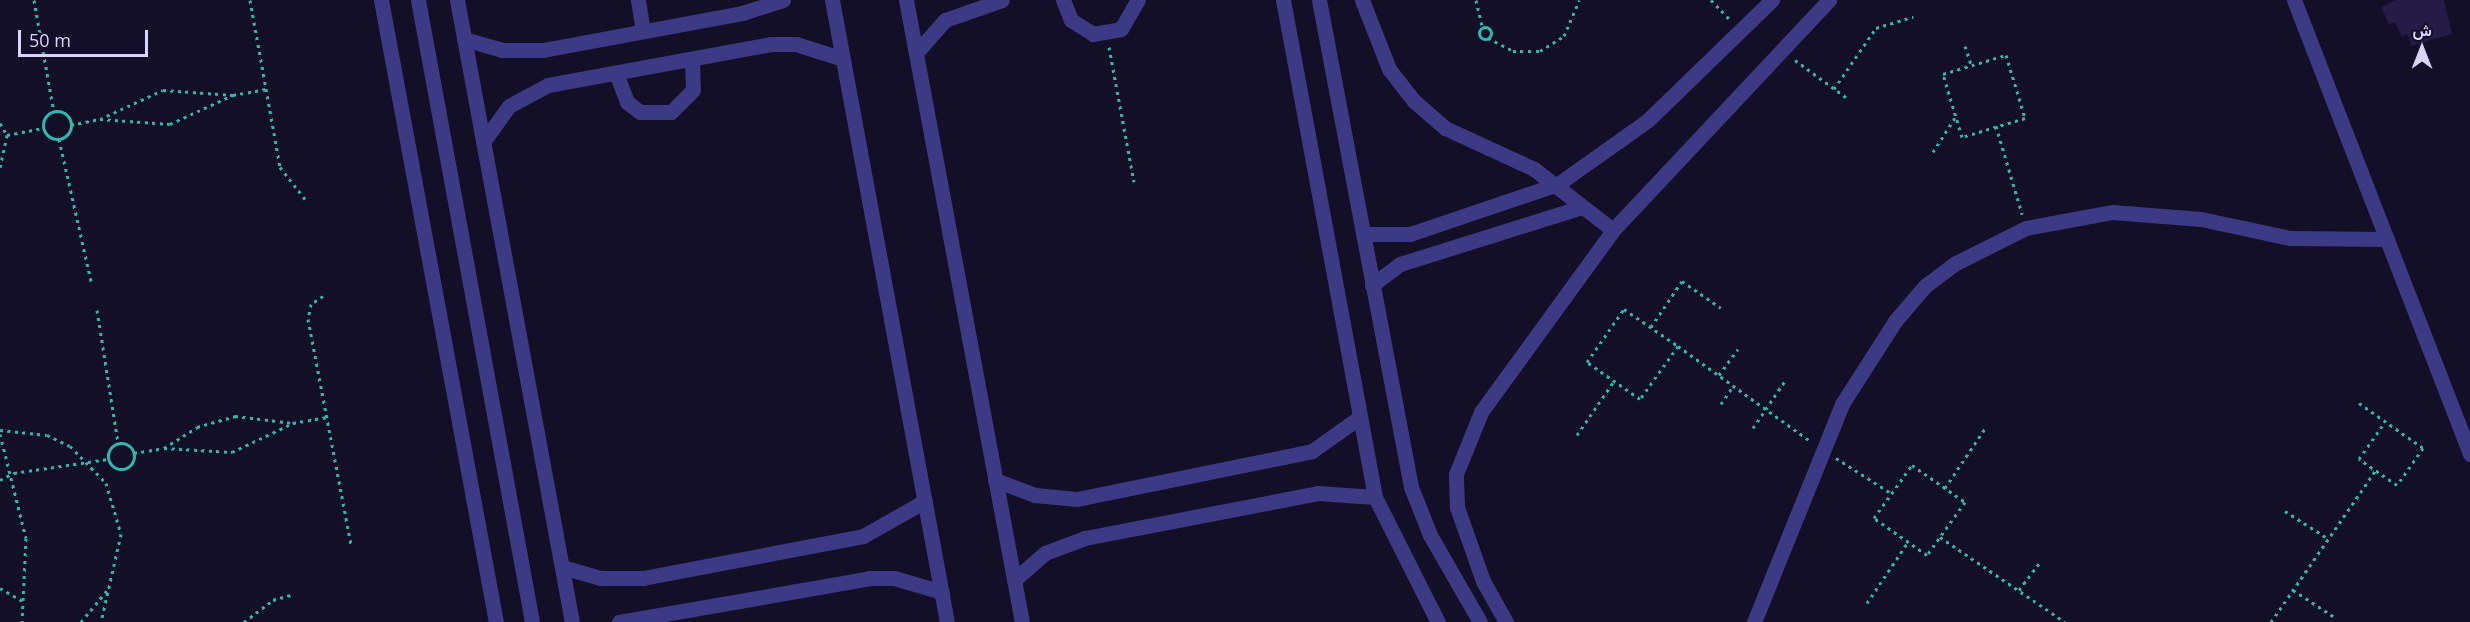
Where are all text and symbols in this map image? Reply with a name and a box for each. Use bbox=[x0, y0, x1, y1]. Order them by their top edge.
scale bar bbox=[21, 18, 152, 56]
north arrow bbox=[2392, 18, 2452, 78]
text: ش bbox=[2412, 19, 2432, 41]
text: 50 m bbox=[29, 28, 71, 52]

